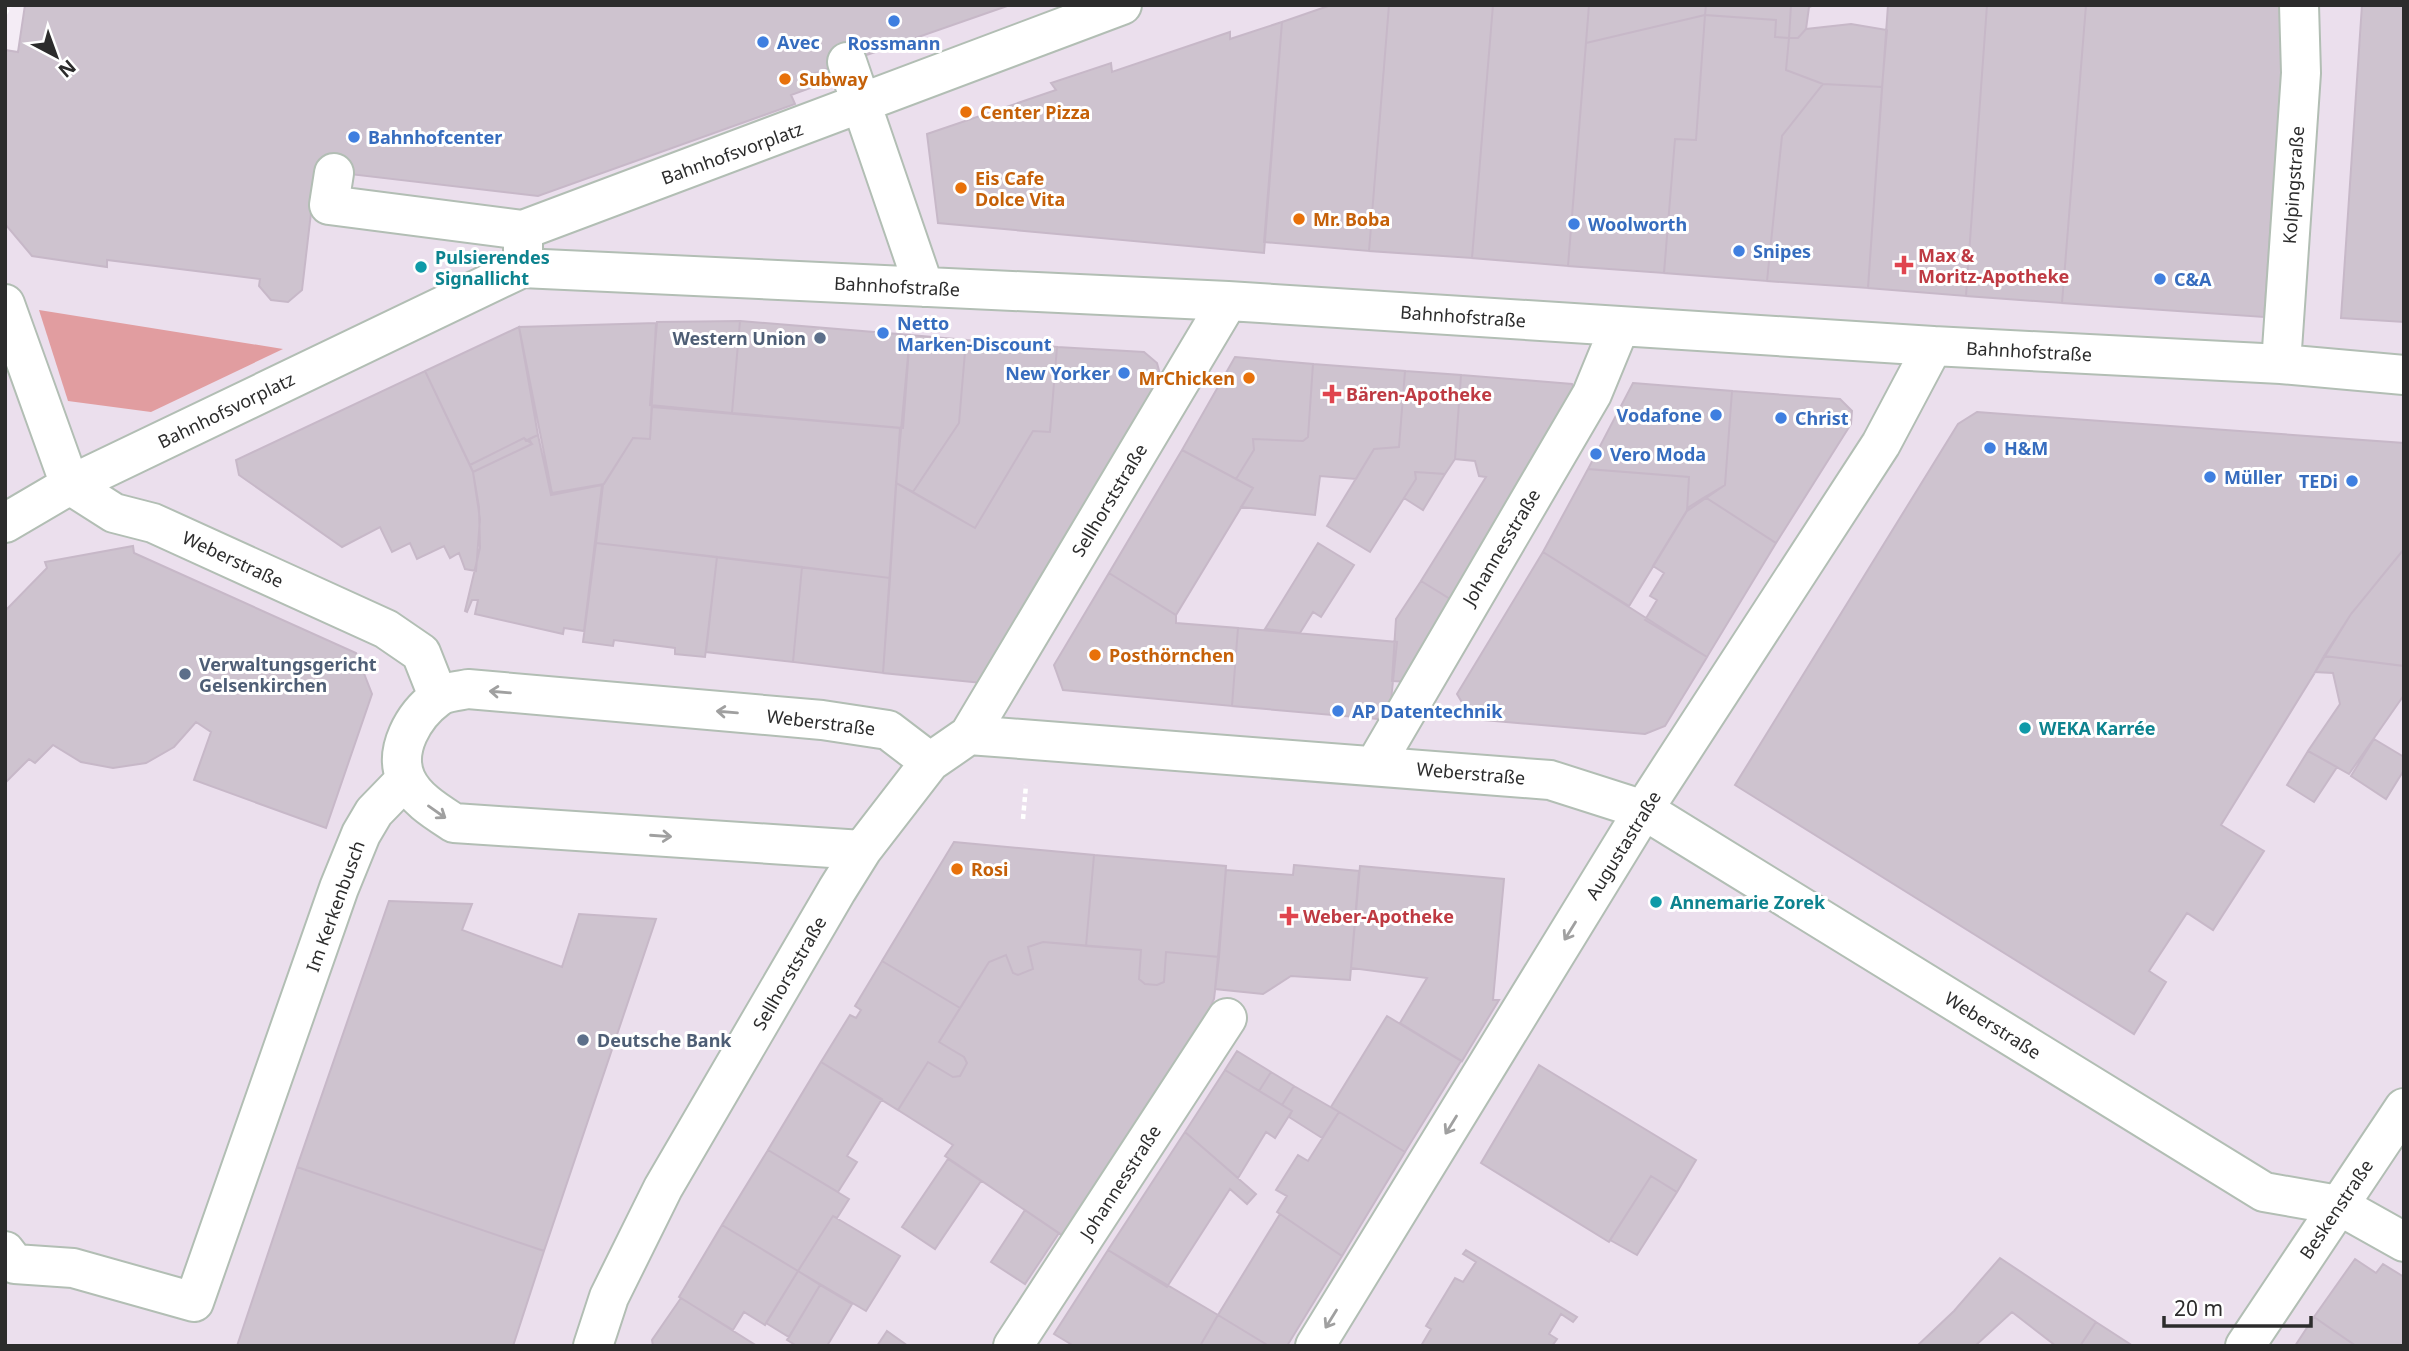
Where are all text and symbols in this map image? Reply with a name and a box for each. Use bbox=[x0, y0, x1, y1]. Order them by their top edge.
marker: Rossmann bbox=[886, 13, 902, 29]
north arrow bbox=[21, 21, 91, 91]
place label: Avec bbox=[777, 30, 820, 54]
place label: Rossmann bbox=[848, 31, 940, 55]
marker: Avec bbox=[755, 34, 771, 50]
text: N bbox=[53, 54, 82, 84]
place label: Subway bbox=[799, 67, 869, 91]
marker: Subway bbox=[777, 71, 793, 87]
place label: Center Pizza bbox=[980, 100, 1090, 124]
marker: Center Pizza bbox=[958, 104, 974, 120]
street label: Bahnhofsvorplatz bbox=[658, 116, 806, 190]
place label: Bahnhofcenter bbox=[368, 125, 502, 149]
street label: Kolpingstraße bbox=[2277, 125, 2309, 245]
marker: Bahnhofcenter bbox=[346, 129, 362, 145]
place label: Eis Cafe Dolce Vita bbox=[975, 166, 1065, 211]
marker: Eis Cafe Dolce Vita bbox=[953, 180, 969, 196]
place label: Mr. Boba bbox=[1313, 207, 1390, 231]
marker: Mr. Boba bbox=[1291, 211, 1307, 227]
place label: Woolworth bbox=[1588, 212, 1687, 236]
marker: Woolworth bbox=[1566, 216, 1582, 232]
place label: Snipes bbox=[1753, 239, 1811, 263]
marker: Snipes bbox=[1731, 243, 1747, 259]
place label: Max & Moritz-Apotheke bbox=[1918, 243, 2069, 288]
place label: Pulsierendes Signallicht bbox=[435, 245, 550, 290]
marker: Max & Moritz-Apotheke bbox=[1896, 257, 1912, 273]
marker: Pulsierendes Signallicht bbox=[413, 259, 429, 275]
place label: C&A bbox=[2174, 267, 2212, 291]
street label: Bahnhofstraße bbox=[833, 271, 961, 301]
marker: C&A bbox=[2152, 271, 2168, 287]
street label: Bahnhofstraße bbox=[1399, 300, 1527, 332]
place label: Netto Marken-Discount bbox=[897, 311, 1052, 356]
marker: Netto Marken-Discount bbox=[875, 325, 891, 341]
place label: Western Union bbox=[673, 326, 806, 350]
marker: Western Union bbox=[812, 330, 828, 346]
street label: Bahnhofstraße bbox=[1965, 336, 2093, 366]
place label: New Yorker bbox=[1005, 361, 1110, 385]
marker: New Yorker bbox=[1116, 365, 1132, 381]
place label: MrChicken bbox=[1138, 366, 1235, 390]
street label: Bahnhofsvorplatz bbox=[154, 367, 298, 453]
marker: MrChicken bbox=[1241, 370, 1257, 386]
place label: Bären-Apotheke bbox=[1346, 382, 1492, 406]
marker: Bären-Apotheke bbox=[1324, 386, 1340, 402]
place label: Vodafone bbox=[1617, 403, 1702, 427]
place label: Christ bbox=[1795, 406, 1849, 430]
marker: Vodafone bbox=[1708, 407, 1724, 423]
marker: Christ bbox=[1773, 410, 1789, 426]
place label: H&M bbox=[2004, 436, 2048, 460]
street label: Sellhorststraße bbox=[1066, 439, 1152, 561]
marker: H&M bbox=[1982, 440, 1998, 456]
place label: Vero Moda bbox=[1610, 442, 1706, 466]
marker: Vero Moda bbox=[1588, 446, 1604, 462]
place label: Müller bbox=[2224, 465, 2282, 489]
marker: Müller bbox=[2202, 469, 2218, 485]
place label: TEDi bbox=[2299, 469, 2338, 493]
marker: TEDi bbox=[2344, 473, 2360, 489]
street label: Johannesstraße bbox=[1456, 484, 1545, 611]
street label: Weberstraße bbox=[179, 525, 287, 593]
place label: Posthörnchen bbox=[1109, 643, 1234, 667]
marker: Posthörnchen bbox=[1087, 647, 1103, 663]
place label: Verwaltungsgericht Gelsenkirchen bbox=[199, 652, 377, 697]
marker: Verwaltungsgericht Gelsenkirchen bbox=[177, 666, 193, 682]
one-way arrow bbox=[490, 685, 512, 698]
place label: AP Datentechnik bbox=[1352, 699, 1503, 723]
street label: Weberstraße bbox=[765, 703, 877, 741]
marker: AP Datentechnik bbox=[1330, 703, 1346, 719]
one-way arrow bbox=[716, 705, 739, 718]
place label: WEKA Karrée bbox=[2039, 716, 2156, 740]
marker: WEKA Karrée bbox=[2017, 720, 2033, 736]
street label: Weberstraße bbox=[1416, 756, 1526, 790]
street label: Augustastraße bbox=[1580, 786, 1666, 904]
one-way arrow bbox=[427, 805, 446, 819]
one-way arrow bbox=[649, 830, 672, 843]
street label: Im Kerkenbusch bbox=[300, 837, 370, 975]
place label: Rosi bbox=[971, 857, 1008, 881]
marker: Rosi bbox=[949, 861, 965, 877]
place label: Annemarie Zorek bbox=[1670, 890, 1826, 914]
marker: Annemarie Zorek bbox=[1648, 894, 1664, 910]
place label: Weber-Apotheke bbox=[1303, 904, 1454, 928]
marker: Weber-Apotheke bbox=[1281, 908, 1297, 924]
street label: Sellhorststraße bbox=[747, 912, 831, 1034]
one-way arrow bbox=[1562, 921, 1576, 941]
street label: Weberstraße bbox=[1940, 986, 2046, 1064]
place label: Deutsche Bank bbox=[597, 1028, 732, 1052]
marker: Deutsche Bank bbox=[575, 1032, 591, 1048]
one-way arrow bbox=[1443, 1115, 1458, 1134]
street label: Johannesstraße bbox=[1073, 1120, 1166, 1246]
street label: Beskenstraße bbox=[2294, 1155, 2378, 1263]
scale bar bbox=[2164, 1284, 2311, 1328]
text: 20 m bbox=[2174, 1294, 2223, 1322]
one-way arrow bbox=[1324, 1308, 1338, 1328]

